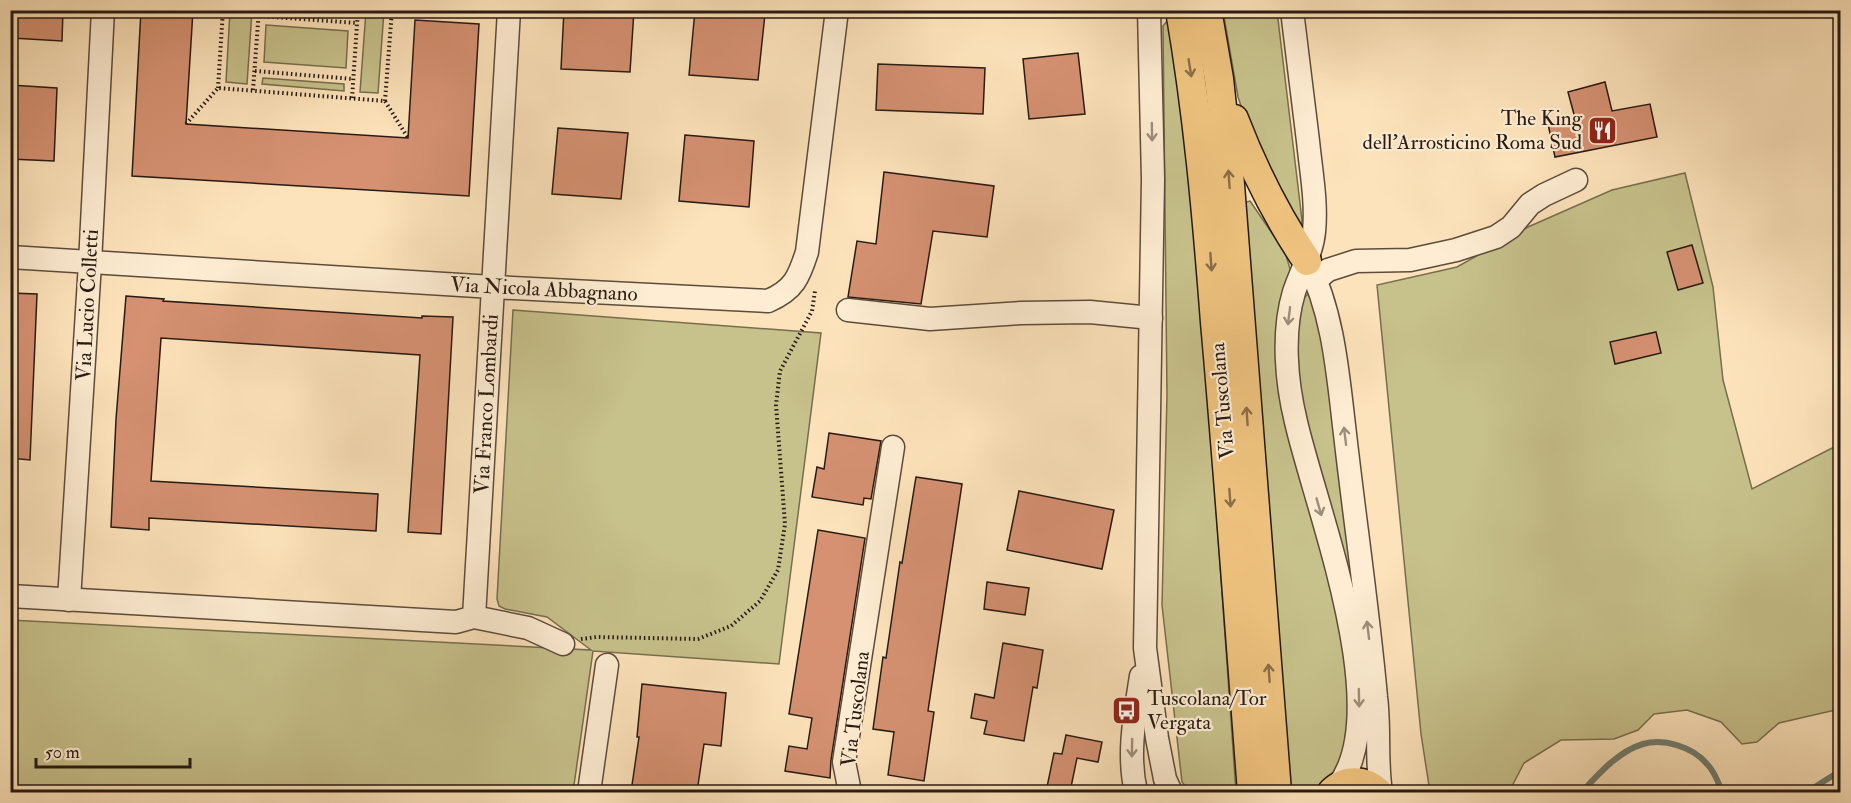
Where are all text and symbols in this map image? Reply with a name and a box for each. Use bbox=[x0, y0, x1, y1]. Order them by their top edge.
one-way arrow bbox=[1184, 58, 1195, 78]
place label: The King dell'Arrosticino Roma Sud bbox=[1363, 105, 1583, 156]
restaurant icon: The King dell'Arrosticino Roma Sud bbox=[1587, 114, 1619, 146]
one-way arrow bbox=[1146, 121, 1157, 141]
one-way arrow bbox=[1224, 170, 1235, 190]
street label: Via Lucio Colletti bbox=[70, 228, 105, 382]
one-way arrow bbox=[1206, 252, 1217, 272]
street label: Via Nicola Abbagnano bbox=[450, 271, 638, 308]
one-way arrow bbox=[1284, 306, 1295, 326]
street label: Via Franco Lombardi bbox=[468, 313, 505, 495]
street label: Via Tuscolana bbox=[1204, 341, 1241, 460]
one-way arrow bbox=[1242, 406, 1253, 426]
one-way arrow bbox=[1339, 427, 1350, 447]
one-way arrow bbox=[1225, 488, 1236, 508]
one-way arrow bbox=[1314, 497, 1325, 516]
one-way arrow bbox=[1363, 620, 1374, 640]
street label: Via Tuscolana bbox=[835, 649, 876, 769]
one-way arrow bbox=[1263, 663, 1274, 683]
place label: Tuscolana/Tor Vergata bbox=[1147, 685, 1267, 736]
one-way arrow bbox=[1353, 687, 1365, 707]
bus stop icon: Tuscolana/Tor Vergata bbox=[1110, 694, 1142, 726]
scale bar bbox=[36, 731, 190, 769]
one-way arrow bbox=[1126, 737, 1138, 757]
text: 50 m bbox=[45, 741, 80, 764]

